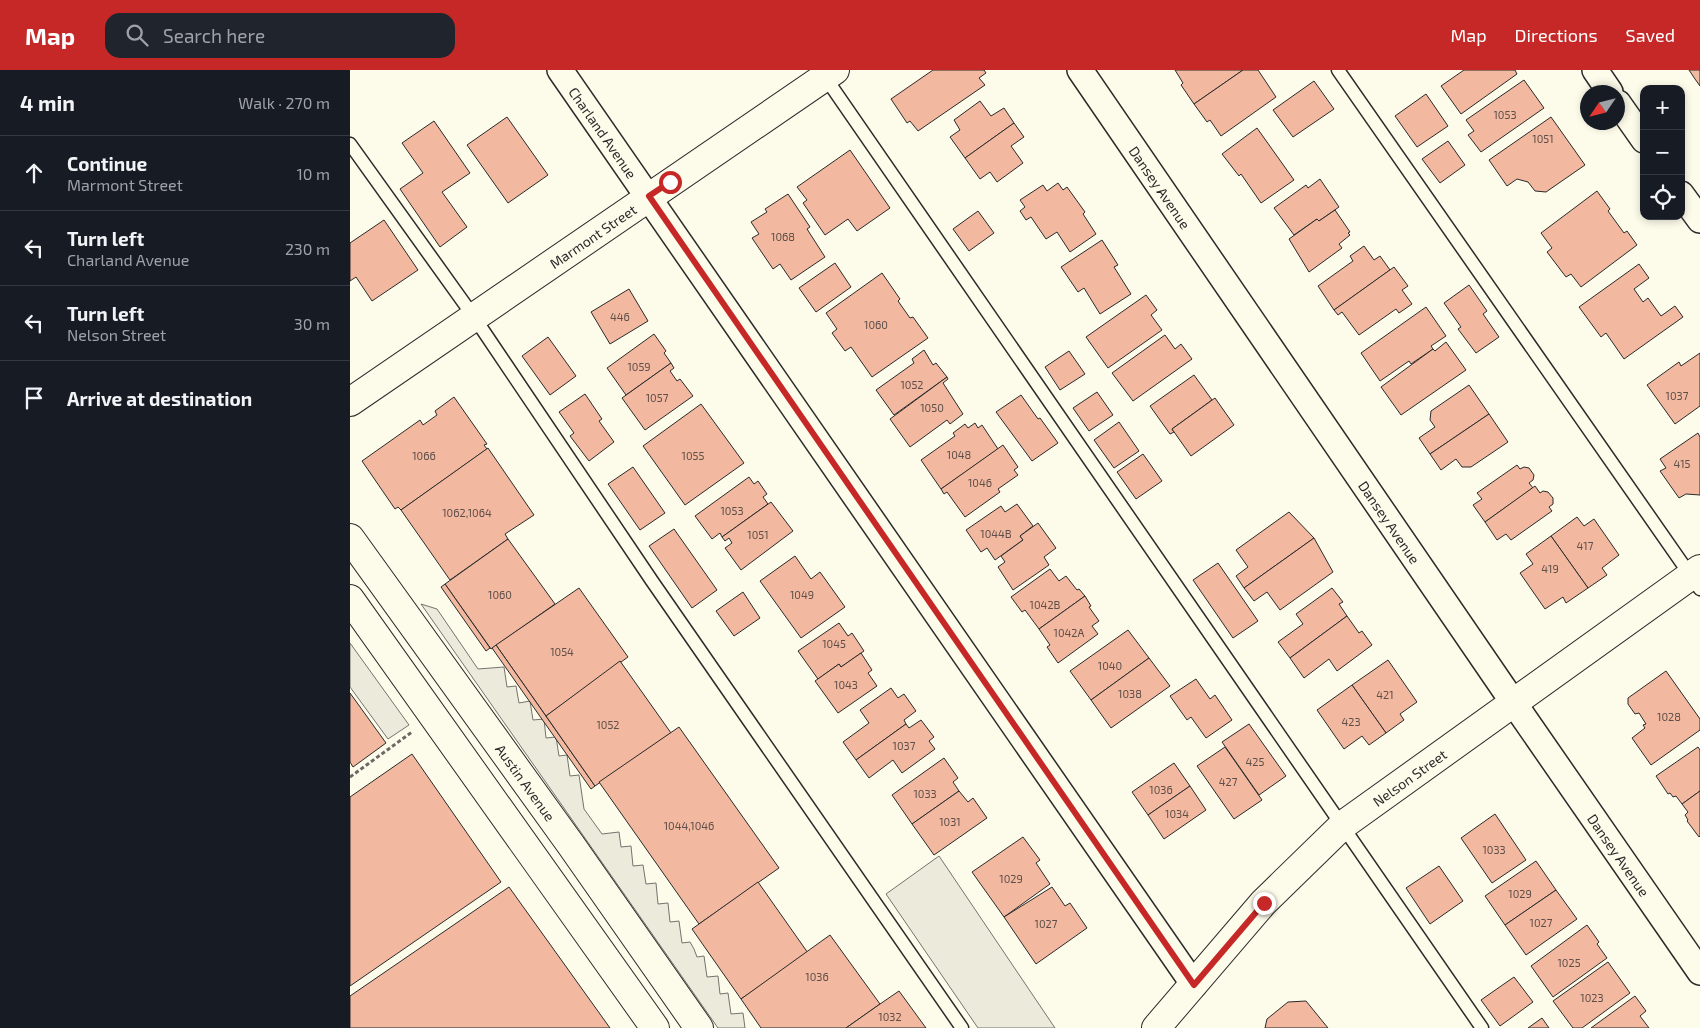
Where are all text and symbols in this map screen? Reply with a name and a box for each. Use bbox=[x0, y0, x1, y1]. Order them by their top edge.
search box bbox=[105, 13, 455, 58]
text: Map bbox=[25, 21, 75, 50]
icon: search bbox=[123, 21, 151, 49]
text: Search here bbox=[163, 24, 265, 47]
text: Map bbox=[1450, 24, 1487, 46]
text: Directions bbox=[1515, 24, 1598, 46]
text: Saved bbox=[1626, 24, 1675, 46]
street label: Charland Avenue bbox=[566, 84, 641, 181]
north arrow bbox=[1580, 85, 1625, 130]
map controls bbox=[1640, 85, 1685, 220]
button: + bbox=[1640, 85, 1685, 130]
text: 4 min bbox=[20, 90, 75, 115]
text: Walk · 270 m bbox=[238, 93, 330, 112]
house number: 1053 bbox=[1493, 108, 1517, 121]
button: − bbox=[1640, 130, 1685, 175]
house number: 1051 bbox=[1532, 132, 1554, 145]
street label: Dansey Avenue bbox=[1126, 142, 1195, 232]
text: Continue bbox=[67, 152, 147, 175]
icon: ahead bbox=[20, 159, 48, 187]
text: 10 m bbox=[296, 164, 330, 183]
route start bbox=[659, 171, 682, 194]
text: Marmont Street bbox=[67, 175, 183, 194]
button: locate bbox=[1640, 175, 1685, 220]
street label: Marmont Street bbox=[546, 200, 639, 272]
text: Turn left bbox=[67, 227, 144, 250]
house number: 1068 bbox=[771, 230, 795, 243]
icon: left bbox=[20, 234, 48, 262]
text: 230 m bbox=[285, 239, 330, 258]
text: Charland Avenue bbox=[67, 250, 189, 269]
text: Turn left bbox=[67, 302, 144, 325]
icon: left bbox=[20, 309, 48, 337]
house number: 446 bbox=[610, 310, 630, 323]
text: 30 m bbox=[294, 314, 330, 333]
house number: 1060 bbox=[864, 318, 888, 331]
text: Nelson Street bbox=[67, 325, 166, 344]
house number: 1059 bbox=[627, 360, 651, 373]
house number: 1052 bbox=[900, 378, 924, 391]
icon: arrive bbox=[20, 384, 48, 412]
text: Arrive at destination bbox=[67, 387, 252, 410]
house number: 1037 bbox=[1666, 389, 1689, 402]
house number: 1057 bbox=[646, 391, 669, 404]
house number: 1050 bbox=[920, 401, 944, 414]
house number: 1048 bbox=[947, 448, 971, 461]
house number: 1066 bbox=[412, 449, 436, 462]
house number: 1055 bbox=[682, 449, 705, 462]
house number: 415 bbox=[1673, 457, 1691, 470]
house number: 1046 bbox=[968, 476, 992, 489]
street label: Dansey Avenue bbox=[1355, 477, 1424, 567]
house number: 1053 bbox=[720, 504, 744, 517]
house number: 1062,1064 bbox=[442, 506, 492, 519]
house number: 1044B bbox=[980, 527, 1012, 540]
house number: 1051 bbox=[747, 528, 769, 541]
house number: 417 bbox=[1577, 539, 1594, 552]
house number: 419 bbox=[1541, 562, 1559, 575]
house number: 1060 bbox=[488, 588, 512, 601]
house number: 1049 bbox=[790, 588, 814, 601]
house number: 1042B bbox=[1030, 598, 1061, 611]
house number: 1042A bbox=[1054, 626, 1085, 639]
house number: 1045 bbox=[822, 637, 846, 650]
house number: 1054 bbox=[550, 645, 574, 658]
house number: 1040 bbox=[1098, 659, 1122, 672]
house number: 1043 bbox=[834, 678, 858, 691]
house number: 1038 bbox=[1118, 687, 1142, 700]
house number: 421 bbox=[1376, 688, 1394, 701]
house number: 1028 bbox=[1657, 710, 1681, 723]
house number: 423 bbox=[1341, 715, 1361, 728]
house number: 1052 bbox=[596, 718, 620, 731]
house number: 1037 bbox=[893, 739, 916, 752]
street label: Austin Avenue bbox=[493, 741, 559, 824]
street label: Nelson Street bbox=[1369, 745, 1450, 810]
house number: 425 bbox=[1246, 755, 1265, 768]
house number: 427 bbox=[1219, 775, 1238, 788]
house number: 1036 bbox=[1149, 783, 1173, 796]
house number: 1033 bbox=[913, 787, 937, 800]
house number: 1034 bbox=[1165, 807, 1189, 820]
street label: Dansey Avenue bbox=[1584, 810, 1653, 899]
house number: 1031 bbox=[939, 815, 961, 828]
house number: 1044,1046 bbox=[664, 819, 714, 832]
house number: 1033 bbox=[1482, 843, 1506, 856]
house number: 1029 bbox=[999, 872, 1023, 885]
house number: 1029 bbox=[1508, 887, 1532, 900]
route end bbox=[1253, 892, 1276, 915]
house number: 1027 bbox=[1530, 916, 1553, 929]
house number: 1027 bbox=[1035, 917, 1058, 930]
house number: 1025 bbox=[1557, 956, 1581, 969]
house number: 1036 bbox=[805, 970, 829, 983]
house number: 1023 bbox=[1580, 991, 1604, 1004]
house number: 1032 bbox=[878, 1010, 902, 1023]

